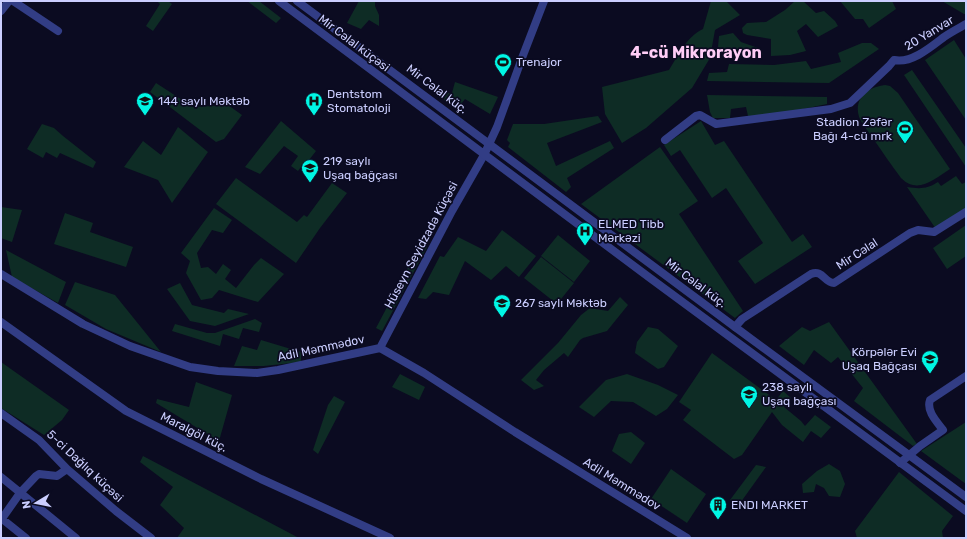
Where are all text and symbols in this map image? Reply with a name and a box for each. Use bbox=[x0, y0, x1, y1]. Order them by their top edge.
street label: Mir Cəlal küçəsi bbox=[316, 12, 392, 74]
street label: 20 Yanvar bbox=[902, 13, 957, 53]
district label: 4-cü Mikrorayon bbox=[630, 43, 762, 62]
sports icon: Trenajor bbox=[493, 52, 513, 77]
place label: Trenajor bbox=[516, 55, 562, 69]
street label: Mir Cəlal küç. bbox=[404, 62, 470, 116]
place label: Dentstom Stomatoloji bbox=[327, 87, 391, 115]
school or university icon: 144 saylı Məktəb bbox=[135, 91, 155, 116]
hospital icon: Dentstom Stomatoloji bbox=[304, 91, 324, 116]
place label: 144 saylı Məktəb bbox=[158, 94, 250, 108]
place label: Stadion Zəfər Bağı 4-cü mrk bbox=[813, 115, 893, 143]
sports icon: Stadion Zəfər Bağı 4-cü mrk bbox=[895, 119, 915, 144]
place label: 219 saylı Uşaq bağçası bbox=[323, 154, 397, 182]
school or university icon: 219 saylı Uşaq bağçası bbox=[300, 158, 320, 183]
street label: Hüseyn Seyidzadə Küçəsi bbox=[382, 179, 461, 311]
place label: ELMED Tibb Mərkəzi bbox=[598, 217, 664, 245]
hospital icon: ELMED Tibb Mərkəzi bbox=[575, 221, 595, 246]
street label: Mir Cəlal bbox=[834, 235, 880, 273]
street label: Mir Cəlal küç. bbox=[663, 256, 729, 310]
school or university icon: 267 saylı Məktəb bbox=[492, 293, 512, 318]
place label: 267 saylı Məktəb bbox=[515, 296, 607, 310]
street label: Adil Məmmədov bbox=[276, 332, 366, 364]
place label: Körpələr Evi Uşaq Bağçası bbox=[842, 345, 917, 373]
school or university icon: Körpələr Evi Uşaq Bağçası bbox=[920, 349, 940, 374]
place label: 238 saylı Uşaq bağçası bbox=[762, 380, 836, 408]
school or university icon: 238 saylı Uşaq bağçası bbox=[739, 384, 759, 409]
street label: Maralgöl küç. bbox=[158, 409, 230, 455]
street label: 5-ci Dağlıq küçəsi bbox=[44, 427, 126, 505]
street label: Adil Məmmədov bbox=[581, 455, 664, 514]
north arrow bbox=[16, 483, 56, 523]
building icon: ENDI MARKET bbox=[708, 495, 728, 520]
place label: ENDI MARKET bbox=[731, 498, 808, 512]
text: N bbox=[20, 500, 34, 510]

